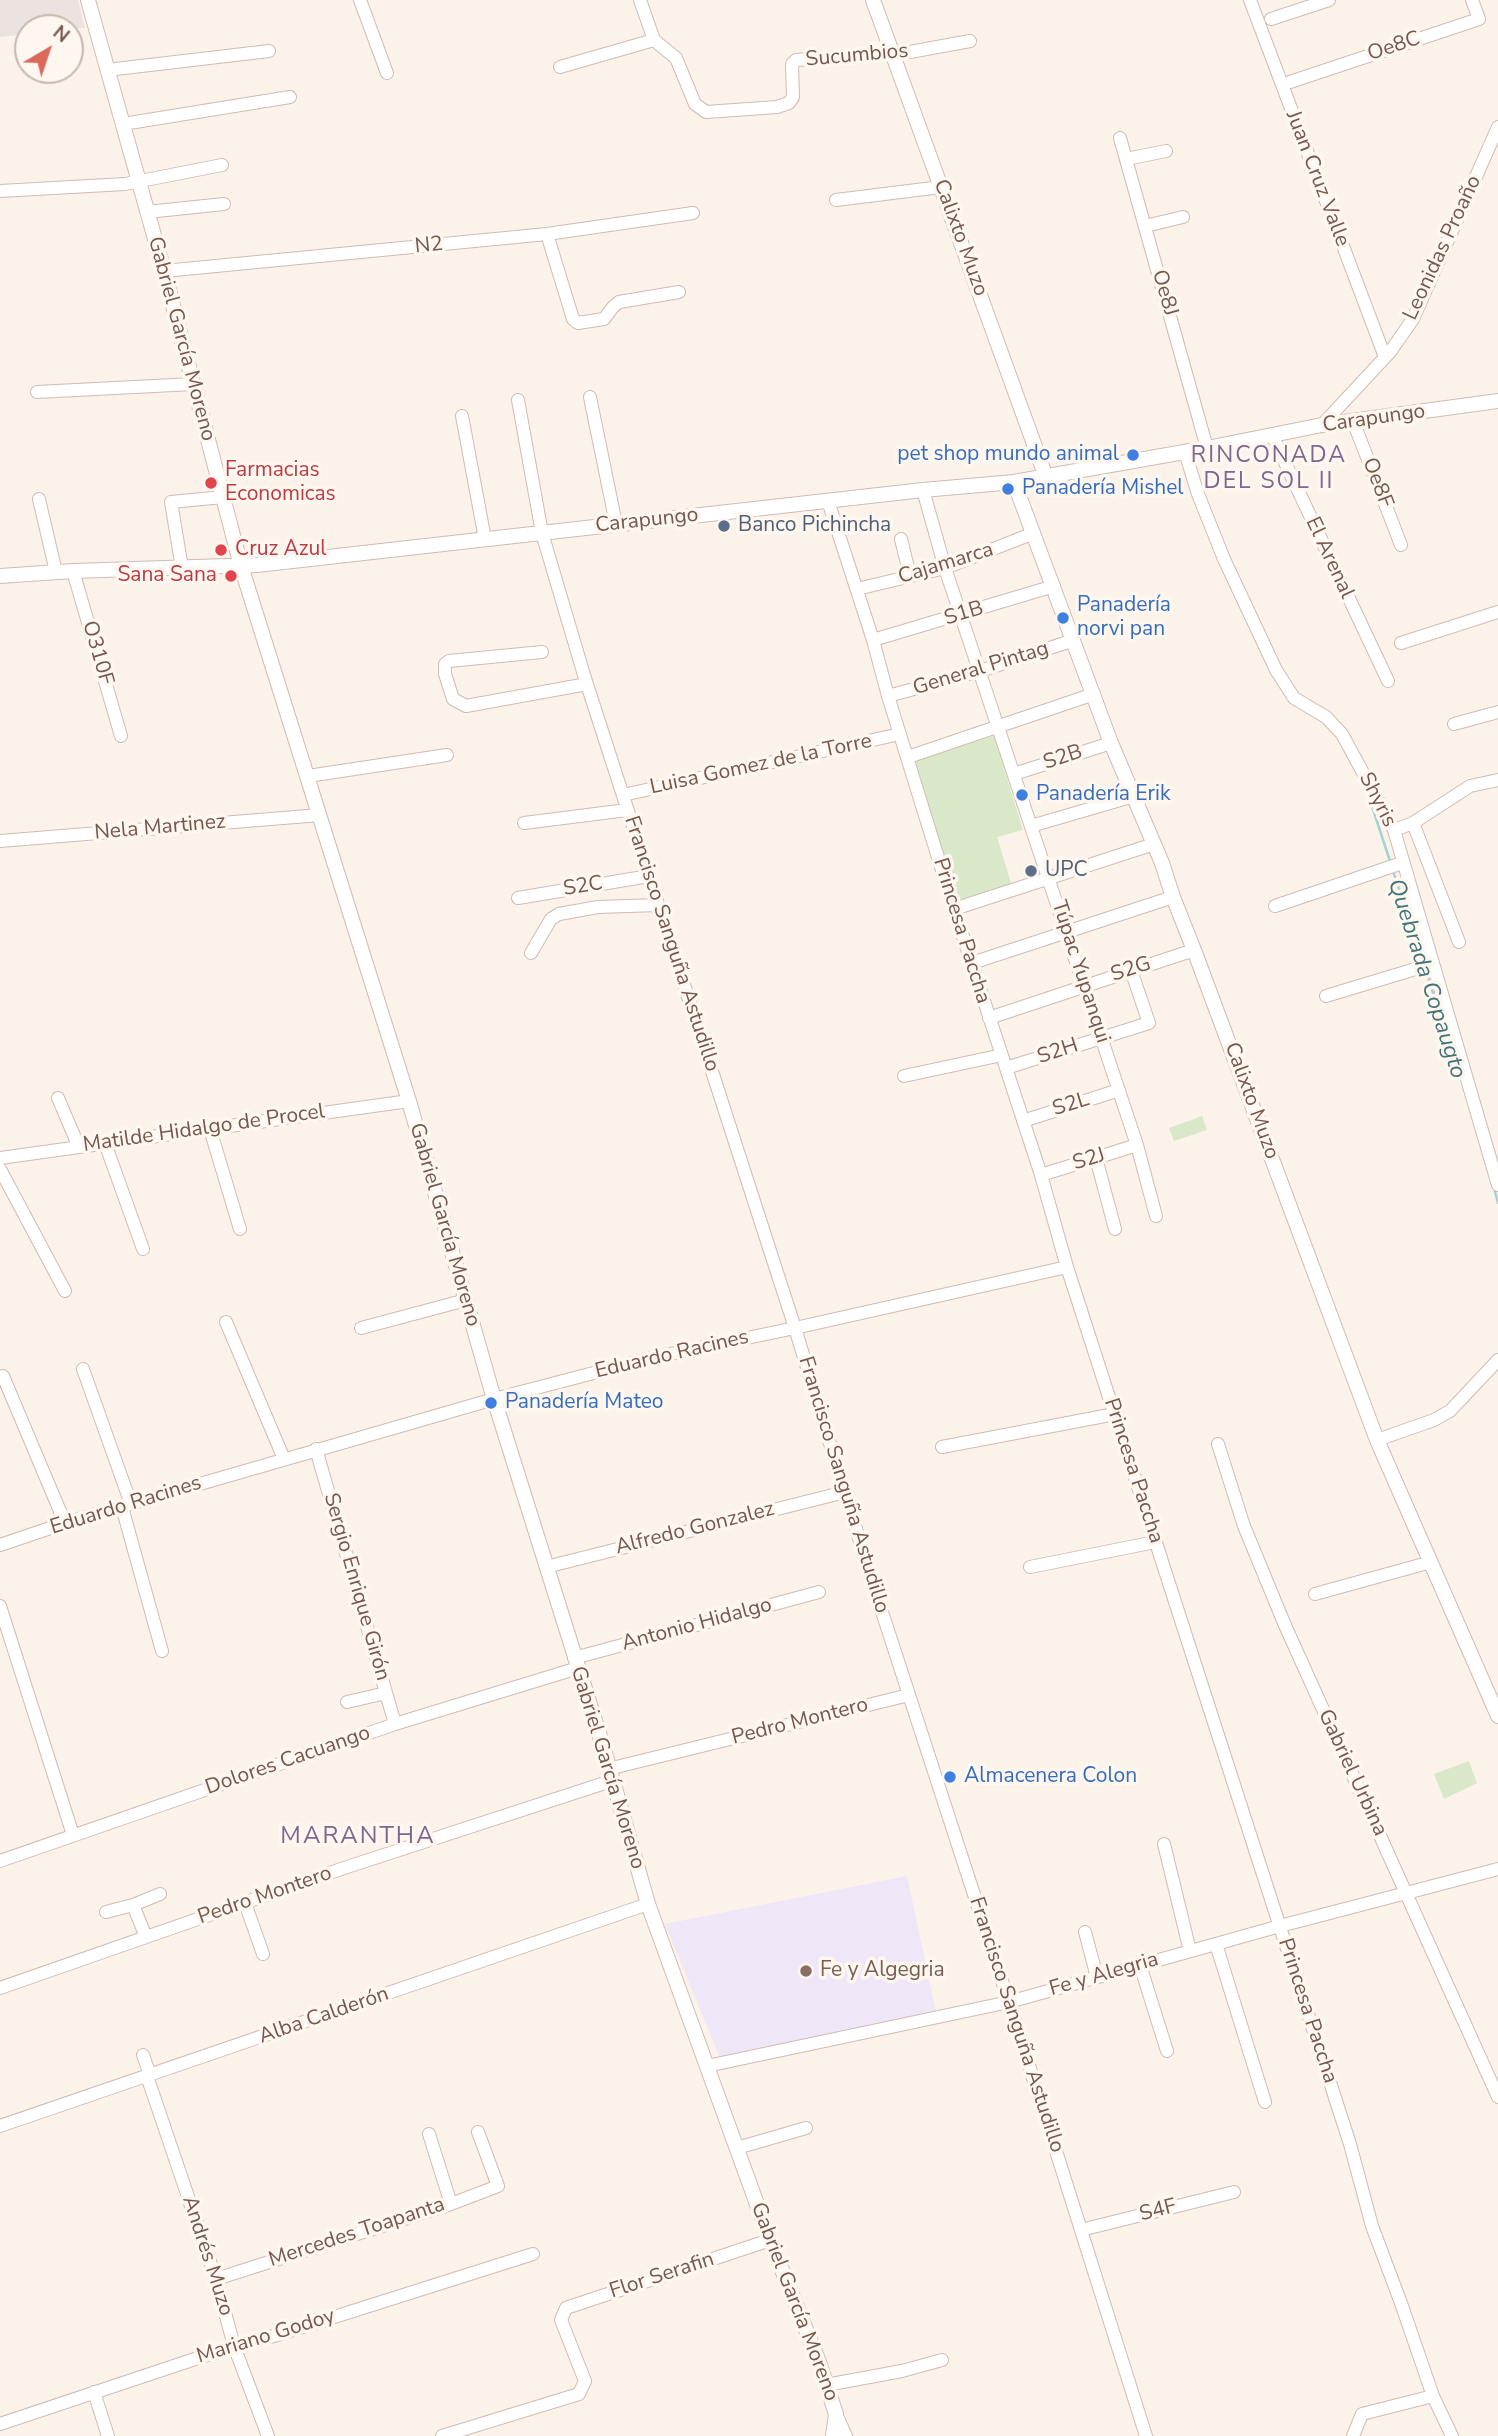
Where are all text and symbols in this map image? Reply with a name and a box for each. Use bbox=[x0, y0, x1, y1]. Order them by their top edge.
north arrow bbox=[14, 14, 84, 84]
text: N bbox=[47, 20, 75, 49]
street label: Oe8C bbox=[1364, 27, 1424, 67]
street label: Sucumbios bbox=[805, 39, 909, 73]
street label: Juan Cruz Valle bbox=[1280, 108, 1354, 250]
street label: Leonidas Proaño bbox=[1398, 172, 1488, 324]
street label: Calixto Muzo bbox=[927, 176, 993, 300]
street label: N2 bbox=[414, 232, 444, 260]
street label: Gabriel García Moreno bbox=[142, 234, 220, 444]
street label: Oe8J bbox=[1145, 267, 1183, 319]
street label: Carapungo bbox=[1321, 399, 1427, 439]
place label: pet shop mundo animal bbox=[897, 442, 1119, 468]
district label: RINCONADA DEL SOL II bbox=[1192, 442, 1346, 496]
marker: pet shop mundo animal bbox=[1125, 447, 1141, 463]
street label: Oe8F bbox=[1356, 454, 1398, 512]
place label: Farmacias Economicas bbox=[225, 458, 336, 508]
marker: Farmacias Economicas bbox=[203, 475, 219, 491]
place label: Panadería Mishel bbox=[1022, 476, 1184, 502]
marker: Panadería Mishel bbox=[1000, 481, 1016, 497]
street label: Carapungo bbox=[594, 503, 700, 539]
place label: Banco Pichincha bbox=[738, 513, 891, 539]
street label: El Arenal bbox=[1299, 513, 1359, 603]
marker: Banco Pichincha bbox=[716, 518, 732, 534]
place label: Cruz Azul bbox=[235, 537, 327, 563]
street label: Cajamarca bbox=[895, 538, 997, 590]
marker: Cruz Azul bbox=[213, 542, 229, 558]
place label: Sana Sana bbox=[117, 563, 217, 589]
marker: Sana Sana bbox=[223, 568, 239, 584]
place label: Panadería norvi pan bbox=[1077, 593, 1171, 643]
street label: S1B bbox=[941, 596, 987, 632]
marker: Panadería norvi pan bbox=[1055, 610, 1071, 626]
street label: O310F bbox=[76, 618, 118, 688]
street label: General Pintag bbox=[910, 636, 1052, 702]
street label: Luisa Gomez de la Torre bbox=[648, 729, 874, 801]
street label: S2B bbox=[1040, 740, 1086, 776]
street label: Shyris bbox=[1353, 768, 1401, 832]
place label: Panadería Erik bbox=[1036, 782, 1170, 808]
marker: Panadería Erik bbox=[1014, 787, 1030, 803]
street label: Nela Martinez bbox=[93, 810, 227, 846]
street label: Francisco Sanguña Astudillo bbox=[618, 813, 724, 1075]
street label: Princesa Paccha bbox=[927, 855, 995, 1007]
place label: UPC bbox=[1045, 858, 1088, 884]
marker: UPC bbox=[1023, 863, 1039, 879]
street label: S2C bbox=[561, 871, 605, 903]
water label: Quebrada Copaugto bbox=[1381, 876, 1471, 1082]
street label: Túpac Yupanqui bbox=[1045, 898, 1115, 1046]
street label: S2G bbox=[1108, 952, 1154, 988]
street label: S2H bbox=[1034, 1034, 1082, 1070]
street label: Calixto Muzo bbox=[1218, 1039, 1284, 1163]
street label: S2L bbox=[1050, 1088, 1092, 1122]
street label: Matilde Hidalgo de Procel bbox=[82, 1100, 326, 1158]
street label: Gabriel García Moreno bbox=[403, 1120, 485, 1330]
street label: S2J bbox=[1070, 1143, 1108, 1177]
street label: Eduardo Racines bbox=[593, 1325, 751, 1385]
street label: Francisco Sanguña Astudillo bbox=[792, 1354, 894, 1616]
place label: Panadería Mateo bbox=[505, 1390, 663, 1416]
marker: Panadería Mateo bbox=[483, 1395, 499, 1411]
street label: Princesa Paccha bbox=[1098, 1395, 1168, 1547]
street label: Eduardo Racines bbox=[47, 1471, 205, 1541]
street label: Sergio Enrique Girón bbox=[317, 1490, 395, 1684]
street label: Alfredo Gonzalez bbox=[613, 1497, 777, 1561]
street label: Antonio Hidalgo bbox=[619, 1593, 775, 1657]
street label: Gabriel García Moreno bbox=[564, 1664, 650, 1872]
street label: Pedro Montero bbox=[729, 1693, 871, 1751]
street label: Gabriel Urbina bbox=[1312, 1706, 1392, 1840]
street label: Dolores Cacuango bbox=[202, 1721, 374, 1801]
place label: Almacenera Colon bbox=[964, 1764, 1137, 1790]
marker: Almacenera Colon bbox=[942, 1769, 958, 1785]
district label: MARANTHA bbox=[281, 1823, 435, 1851]
street label: Pedro Montero bbox=[195, 1861, 335, 1931]
street label: Francisco Sanguña Astudillo bbox=[963, 1894, 1069, 2156]
street label: Princesa Paccha bbox=[1272, 1935, 1342, 2087]
street label: Fe y Alegria bbox=[1047, 1947, 1161, 2003]
place label: Fe y Algegria bbox=[820, 1958, 945, 1984]
marker: Fe y Algegria bbox=[798, 1963, 814, 1979]
street label: Alba Calderón bbox=[256, 1982, 392, 2050]
street label: Andrés Muzo bbox=[176, 2193, 238, 2319]
street label: Mercedes Toapanta bbox=[266, 2193, 448, 2273]
street label: S4F bbox=[1137, 2194, 1179, 2228]
street label: Gabriel García Moreno bbox=[745, 2199, 843, 2405]
street label: Flor Serafin bbox=[607, 2247, 717, 2305]
street label: Mariano Godoy bbox=[194, 2304, 338, 2370]

